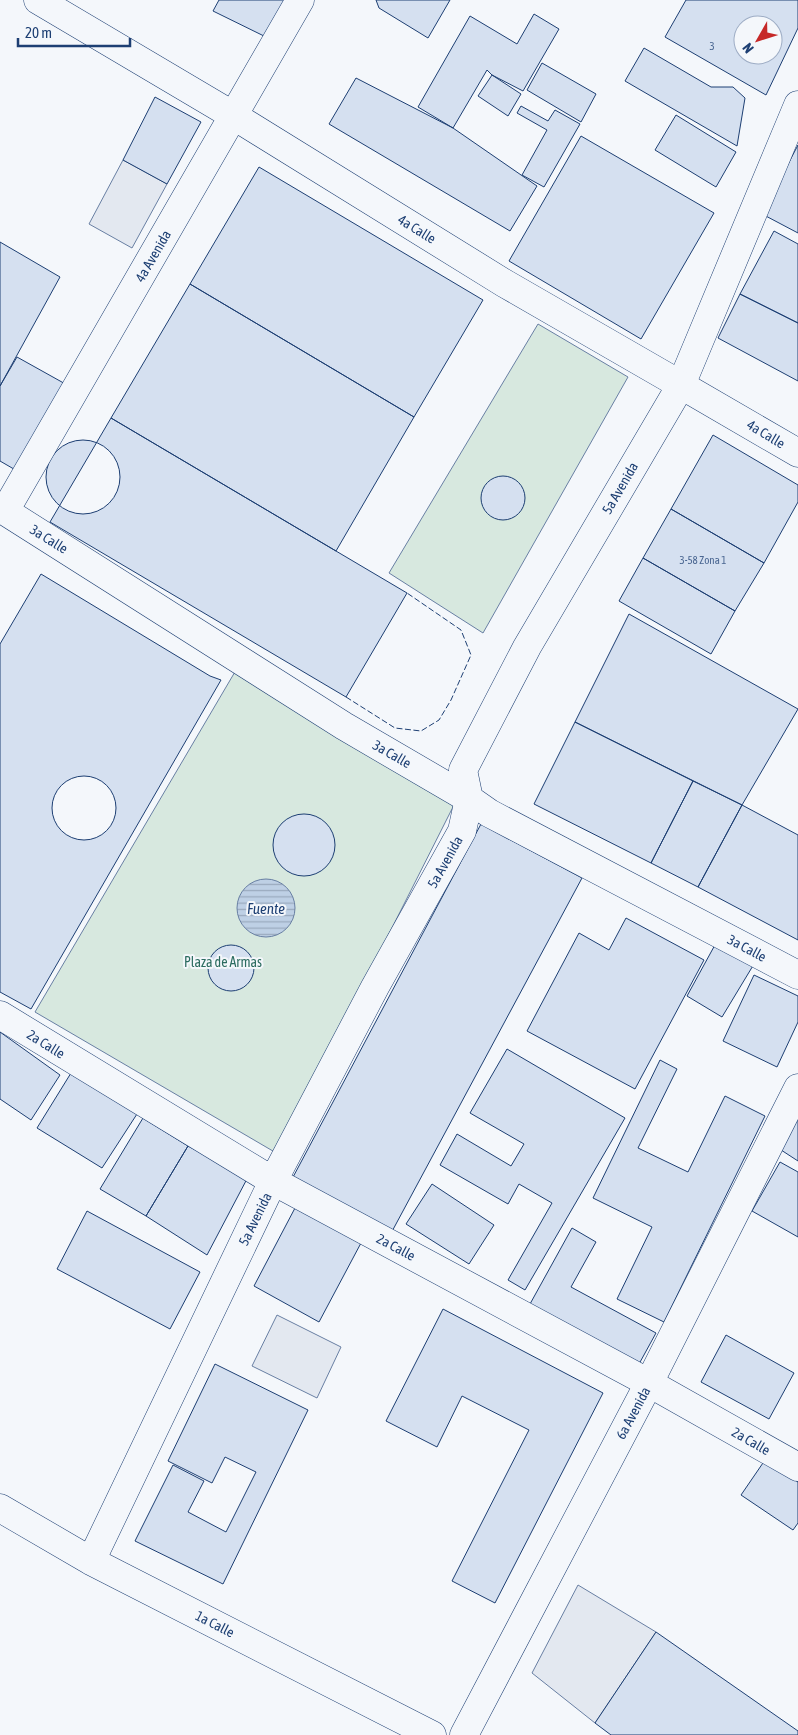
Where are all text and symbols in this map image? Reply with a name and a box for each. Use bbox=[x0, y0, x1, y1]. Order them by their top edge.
scale bar bbox=[18, 15, 130, 47]
north arrow bbox=[733, 15, 783, 65]
text: 20 m bbox=[25, 24, 52, 41]
house number: 3 bbox=[709, 40, 715, 52]
text: N bbox=[739, 40, 757, 56]
street label: 4a Calle bbox=[395, 211, 439, 247]
street label: 4a Avenida bbox=[132, 227, 174, 285]
street label: 4a Calle bbox=[744, 416, 788, 452]
street label: 5a Avenida bbox=[599, 459, 641, 517]
street label: 3a Calle bbox=[27, 521, 71, 557]
house number: 3-58 Zona 1 bbox=[679, 554, 727, 566]
street label: 3a Calle bbox=[370, 737, 414, 771]
street label: 5a Avenida bbox=[424, 833, 466, 891]
water label: Fuente bbox=[247, 900, 285, 917]
street label: 3a Calle bbox=[725, 931, 769, 965]
park label: Plaza de Armas bbox=[184, 954, 262, 970]
street label: 2a Calle bbox=[24, 1026, 68, 1062]
street label: 5a Avenida bbox=[235, 1190, 275, 1248]
street label: 2a Calle bbox=[374, 1230, 418, 1264]
street label: 6a Avenida bbox=[613, 1384, 653, 1442]
street label: 2a Calle bbox=[729, 1424, 773, 1458]
street label: 1a Calle bbox=[193, 1607, 237, 1641]

